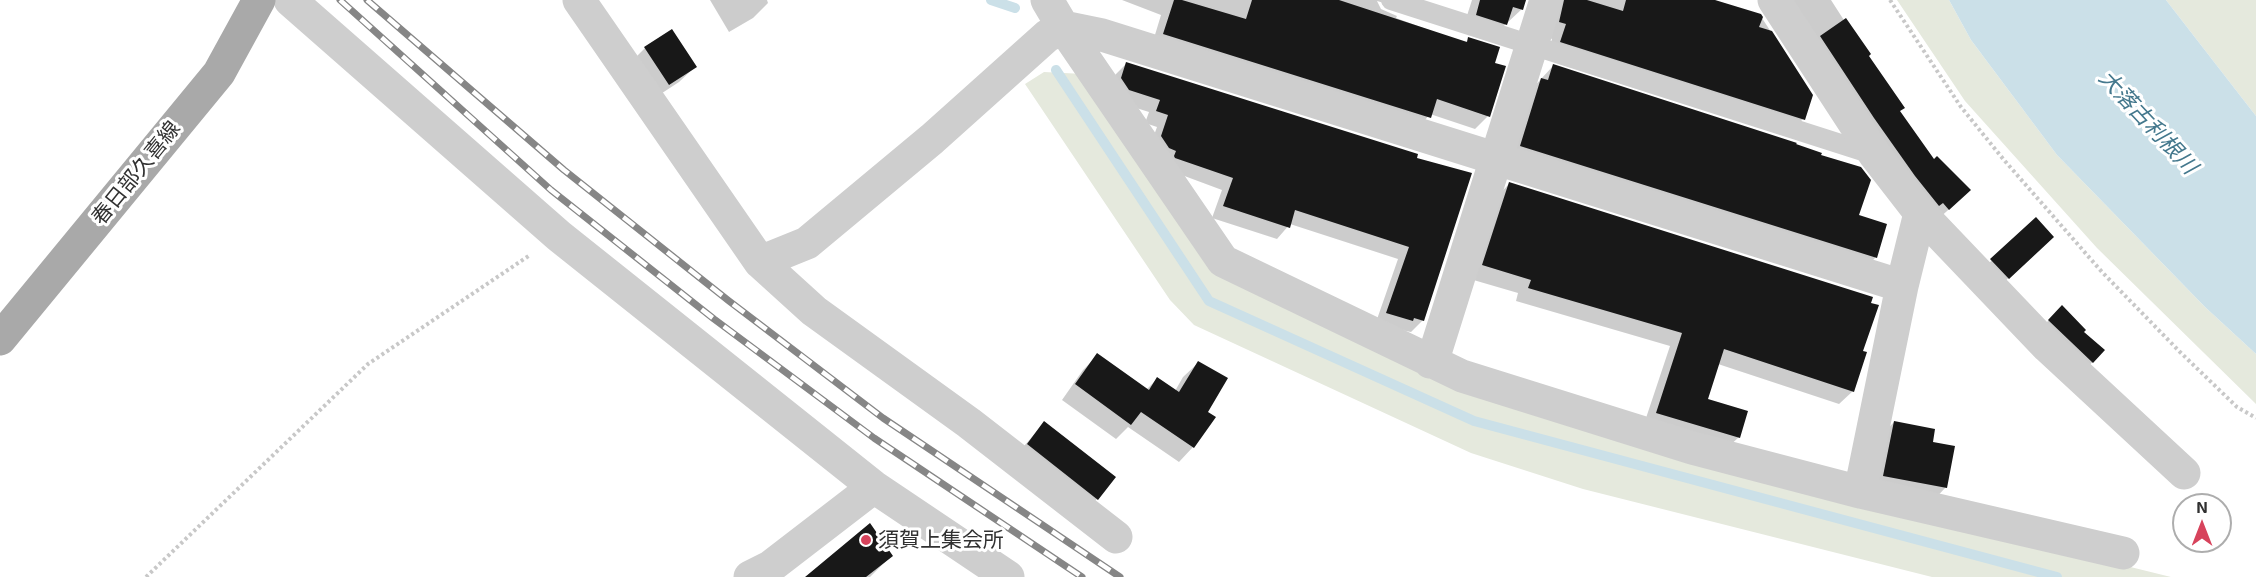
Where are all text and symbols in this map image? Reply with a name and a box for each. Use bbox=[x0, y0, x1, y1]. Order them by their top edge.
water label: 大落古利根川 bbox=[2093, 65, 2203, 179]
street label: 春日部久喜線 bbox=[87, 116, 185, 230]
north arrow bbox=[2172, 493, 2232, 553]
text: N bbox=[2196, 497, 2208, 516]
place label: 須賀上集会所 bbox=[878, 527, 1004, 553]
marker: 須賀上集会所 bbox=[859, 533, 873, 547]

